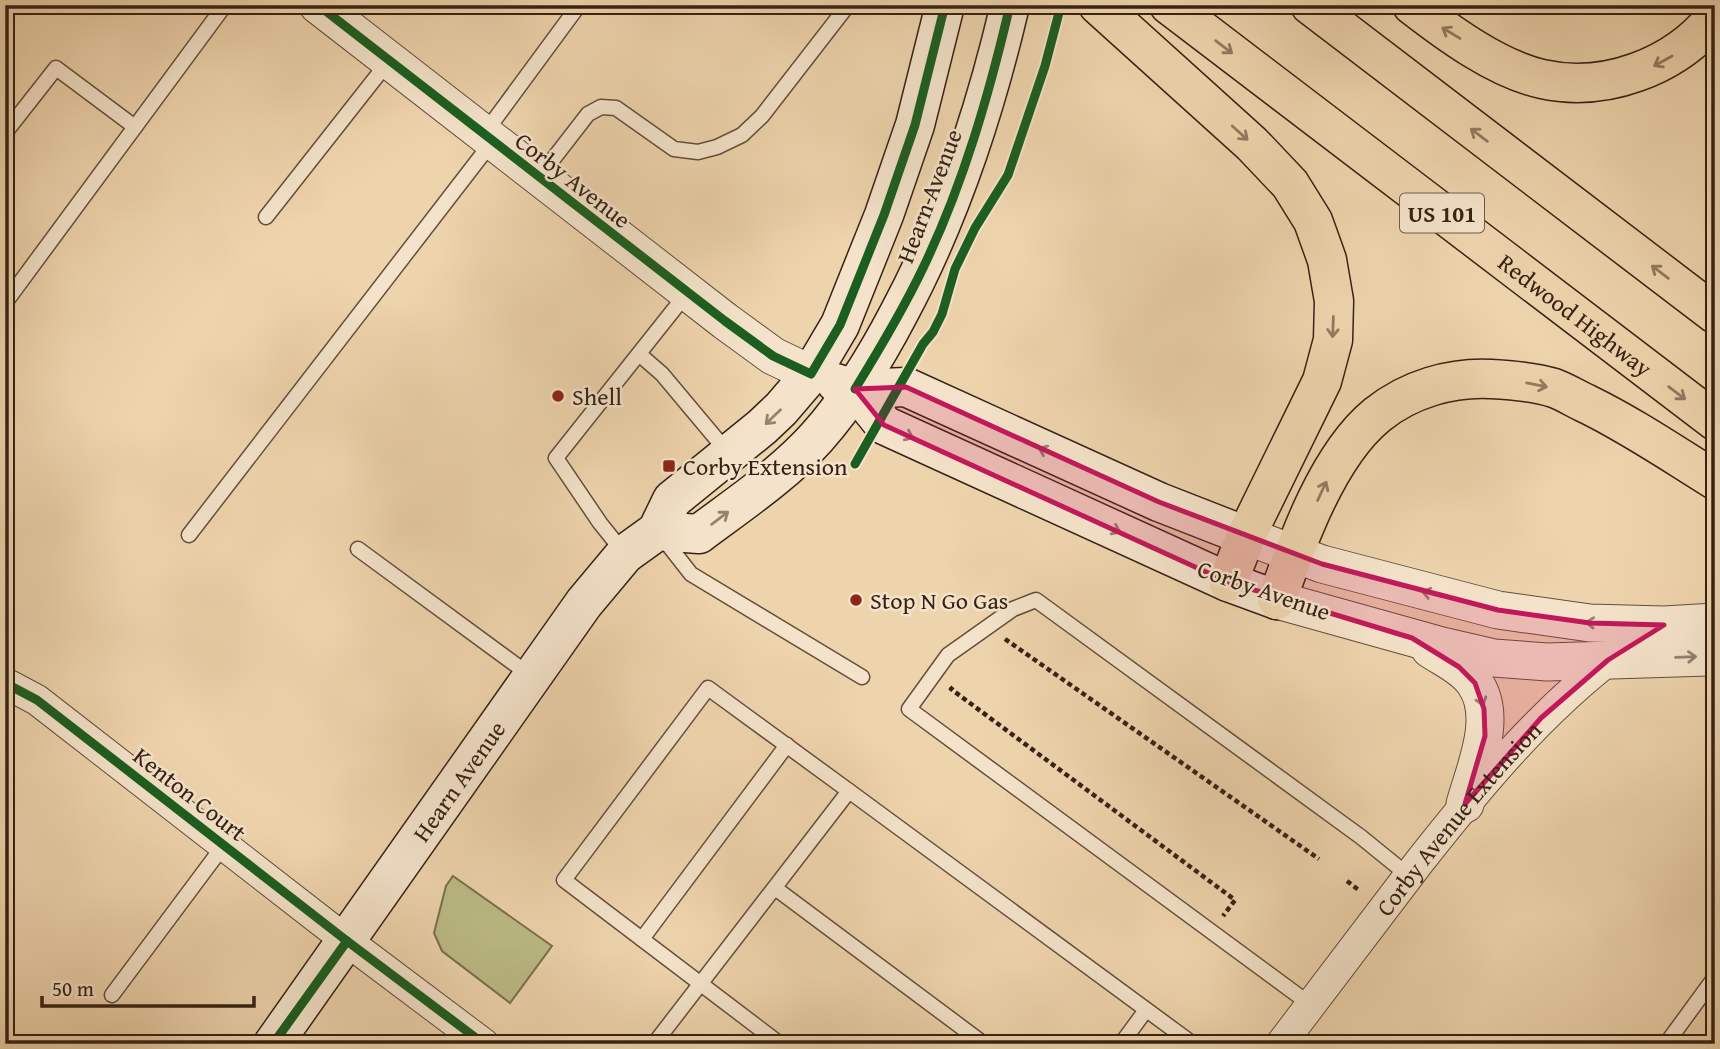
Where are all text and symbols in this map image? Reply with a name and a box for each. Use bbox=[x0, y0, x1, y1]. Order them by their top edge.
one-way arrow bbox=[1441, 26, 1461, 40]
one-way arrow bbox=[1214, 39, 1232, 54]
one-way arrow bbox=[1654, 54, 1674, 68]
street label: Corby Avenue bbox=[508, 124, 638, 236]
street label: Hearn Avenue bbox=[887, 124, 971, 268]
one-way arrow bbox=[1231, 125, 1248, 142]
one-way arrow bbox=[1470, 127, 1489, 142]
road number: US 101 bbox=[1400, 194, 1484, 232]
street label: Redwood Highway bbox=[1491, 245, 1660, 385]
one-way arrow bbox=[1651, 265, 1670, 280]
one-way arrow bbox=[1326, 315, 1340, 338]
place label: Shell bbox=[572, 379, 622, 414]
one-way arrow bbox=[1525, 379, 1548, 392]
one-way arrow bbox=[1667, 385, 1686, 400]
marker: Shell bbox=[550, 388, 566, 404]
one-way arrow bbox=[765, 408, 782, 425]
one-way arrow bbox=[893, 428, 914, 441]
one-way arrow bbox=[1038, 445, 1059, 458]
place label: Corby Extension bbox=[683, 449, 848, 484]
marker: Corby Extension bbox=[661, 458, 677, 474]
one-way arrow bbox=[1315, 481, 1329, 502]
one-way arrow bbox=[710, 510, 729, 525]
one-way arrow bbox=[1100, 522, 1121, 535]
street label: Corby Avenue bbox=[1193, 551, 1335, 629]
place label: Stop N Go Gas bbox=[870, 583, 1008, 618]
one-way arrow bbox=[1421, 587, 1444, 600]
marker: Stop N Go Gas bbox=[848, 592, 864, 608]
one-way arrow bbox=[1585, 616, 1608, 629]
one-way arrow bbox=[1674, 651, 1697, 664]
one-way arrow bbox=[1475, 685, 1487, 707]
street label: Hearn Avenue bbox=[404, 713, 514, 849]
street label: Corby Avenue Extension bbox=[1367, 713, 1549, 923]
street label: Kenton Court bbox=[126, 739, 254, 850]
scale bar bbox=[42, 965, 254, 1009]
text: 50 m bbox=[52, 973, 94, 1004]

